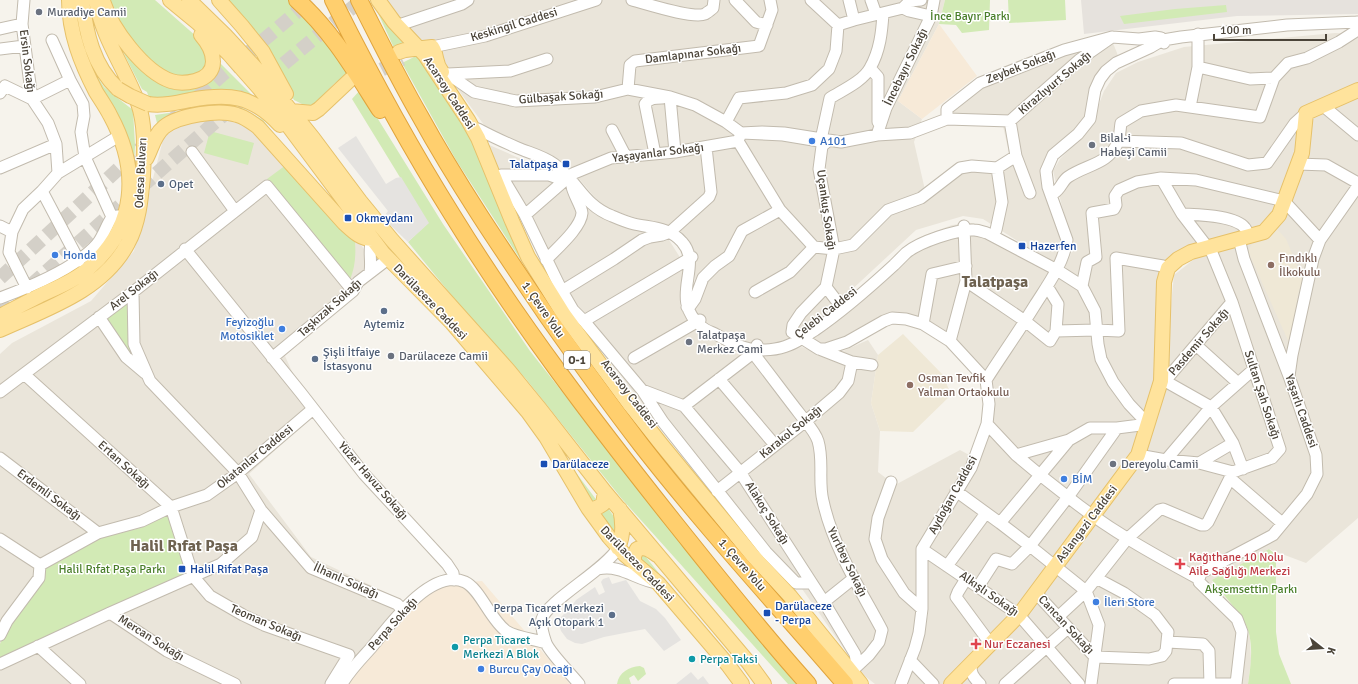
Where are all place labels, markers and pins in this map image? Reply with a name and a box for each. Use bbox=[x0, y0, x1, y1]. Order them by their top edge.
place label: Muradiye Camii bbox=[47, 5, 127, 20]
marker: Muradiye Camii bbox=[34, 7, 44, 17]
place label: Bilal-i Habeşi Camii bbox=[1100, 131, 1167, 160]
place label: A101 bbox=[820, 134, 847, 149]
marker: A101 bbox=[807, 136, 817, 146]
marker: Bilal-i Habeşi Camii bbox=[1087, 140, 1097, 150]
place label: Talatpaşa bbox=[509, 157, 558, 172]
marker: Talatpaşa bbox=[561, 159, 571, 169]
place label: Opet bbox=[169, 177, 193, 192]
marker: Opet bbox=[156, 179, 166, 189]
place label: Okmeydanı bbox=[356, 211, 413, 226]
marker: Okmeydanı bbox=[343, 213, 353, 223]
place label: Hazerfen bbox=[1030, 239, 1077, 254]
marker: Hazerfen bbox=[1017, 241, 1027, 251]
place label: Honda bbox=[63, 248, 96, 263]
marker: Honda bbox=[50, 250, 60, 260]
place label: Fındıklı İlkokulu bbox=[1279, 251, 1320, 280]
marker: Fındıklı İlkokulu bbox=[1266, 260, 1276, 270]
marker: Aytemiz bbox=[379, 306, 389, 316]
place label: Feyizoğlu Motosiklet bbox=[220, 315, 274, 344]
place label: Aytemiz bbox=[363, 317, 405, 332]
marker: Feyizoğlu Motosiklet bbox=[277, 324, 287, 334]
place label: Talatpaşa Merkez Cami bbox=[697, 328, 763, 357]
marker: Talatpaşa Merkez Cami bbox=[684, 337, 694, 347]
place label: Şişli İtfaiye İstasyonu bbox=[323, 345, 380, 374]
place label: Darülaceze Camii bbox=[399, 349, 488, 364]
marker: Darülaceze Camii bbox=[386, 351, 396, 361]
marker: Şişli İtfaiye İstasyonu bbox=[310, 354, 320, 364]
place label: Osman Tevfik Yalman Ortaokulu bbox=[918, 371, 1009, 400]
marker: Osman Tevfik Yalman Ortaokulu bbox=[905, 380, 915, 390]
place label: Darülaceze bbox=[552, 457, 609, 472]
place label: Dereyolu Camii bbox=[1121, 457, 1198, 472]
marker: Darülaceze bbox=[539, 459, 549, 469]
marker: Dereyolu Camii bbox=[1108, 459, 1118, 469]
place label: BİM bbox=[1072, 472, 1092, 487]
marker: BİM bbox=[1059, 474, 1069, 484]
place label: Kağıthane 10 Nolu Aile Sağlığı Merkezi bbox=[1189, 550, 1290, 579]
marker: Kağıthane 10 Nolu Aile Sağlığı Merkezi bbox=[1174, 558, 1186, 570]
place label: Halil Rifat Paşa bbox=[190, 562, 268, 577]
marker: Halil Rifat Paşa bbox=[177, 564, 187, 574]
place label: İleri Store bbox=[1104, 595, 1155, 610]
marker: İleri Store bbox=[1091, 597, 1101, 607]
place label: Darülaceze - Perpa bbox=[775, 599, 832, 628]
place label: Perpa Ticaret Merkezi Açık Otopark 1 bbox=[494, 601, 604, 630]
marker: Darülaceze - Perpa bbox=[762, 608, 772, 618]
marker: Perpa Ticaret Merkezi Açık Otopark 1 bbox=[607, 610, 617, 620]
place label: Perpa Ticaret Merkezi A Blok bbox=[463, 633, 539, 662]
place label: Nur Eczanesi bbox=[984, 637, 1051, 652]
marker: Nur Eczanesi bbox=[971, 639, 981, 649]
marker: Perpa Ticaret Merkezi A Blok bbox=[450, 642, 460, 652]
place label: Perpa Taksi bbox=[700, 652, 758, 667]
marker: Perpa Taksi bbox=[687, 654, 697, 664]
place label: Burcu Çay Ocağı bbox=[489, 662, 572, 677]
marker: Burcu Çay Ocağı bbox=[476, 664, 486, 674]

